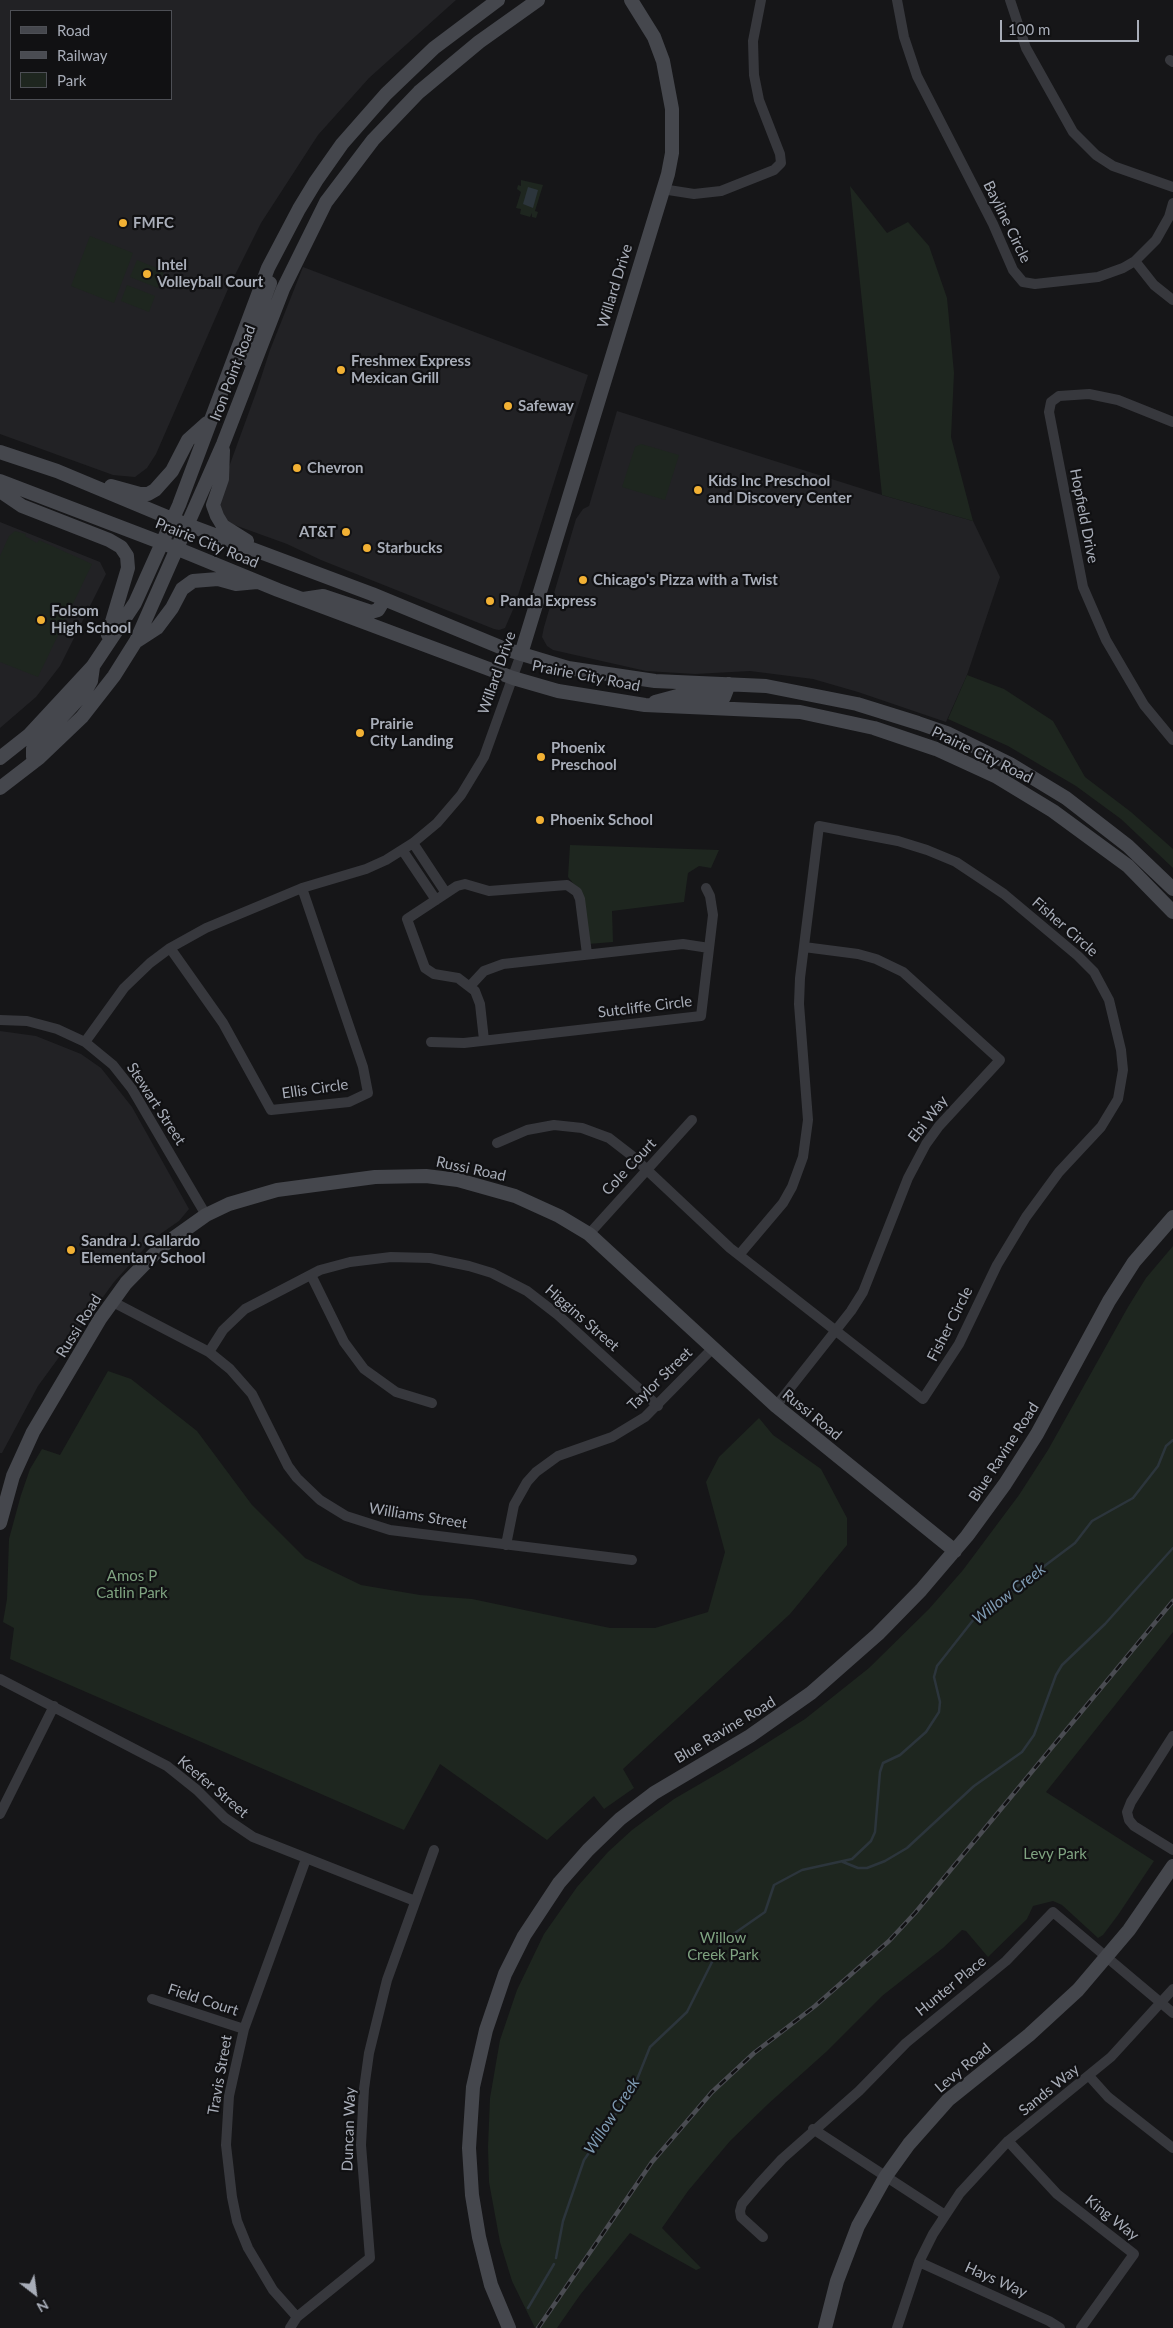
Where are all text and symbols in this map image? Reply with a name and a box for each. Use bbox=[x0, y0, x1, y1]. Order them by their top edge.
legend bbox=[10, 10, 172, 100]
scale bar bbox=[1003, 10, 1142, 42]
text: 100 m bbox=[1008, 20, 1050, 38]
text: Road bbox=[57, 21, 90, 39]
text: Railway bbox=[57, 46, 108, 64]
text: Park bbox=[57, 71, 86, 89]
street label: Bayline Circle bbox=[979, 178, 1035, 266]
place label: FMFC bbox=[133, 214, 174, 232]
marker: FMFC bbox=[117, 217, 129, 229]
street label: Willard Drive bbox=[594, 242, 636, 330]
place label: Intel Volleyball Court bbox=[157, 256, 263, 291]
marker: Intel Volleyball Court bbox=[141, 268, 153, 280]
street label: Iron Point Road bbox=[206, 322, 260, 424]
place label: Freshmex Express Mexican Grill bbox=[351, 352, 471, 387]
marker: Freshmex Express Mexican Grill bbox=[335, 364, 347, 376]
place label: Safeway bbox=[518, 397, 574, 415]
marker: Safeway bbox=[502, 400, 514, 412]
place label: Chevron bbox=[307, 459, 364, 477]
marker: Chevron bbox=[291, 462, 303, 474]
street label: Hopfield Drive bbox=[1066, 467, 1102, 565]
place label: Kids Inc Preschool and Discovery Center bbox=[708, 472, 851, 507]
marker: Kids Inc Preschool and Discovery Center bbox=[692, 484, 704, 496]
street label: Prairie City Road bbox=[153, 514, 261, 572]
place label: AT&T bbox=[299, 523, 336, 541]
marker: AT&T bbox=[340, 526, 352, 538]
place label: Starbucks bbox=[377, 539, 442, 557]
marker: Starbucks bbox=[361, 542, 373, 554]
place label: Chicago's Pizza with a Twist bbox=[593, 571, 778, 589]
marker: Chicago's Pizza with a Twist bbox=[577, 574, 589, 586]
place label: Panda Express bbox=[500, 592, 596, 610]
marker: Panda Express bbox=[484, 595, 496, 607]
place label: Folsom High School bbox=[51, 602, 131, 637]
marker: Folsom High School bbox=[35, 614, 47, 626]
street label: Willard Drive bbox=[474, 629, 520, 717]
street label: Prairie City Road bbox=[530, 657, 642, 695]
place label: Prairie City Landing bbox=[370, 715, 453, 750]
street label: Prairie City Road bbox=[929, 723, 1035, 787]
marker: Prairie City Landing bbox=[354, 727, 366, 739]
place label: Phoenix Preschool bbox=[551, 739, 617, 774]
marker: Phoenix Preschool bbox=[535, 751, 547, 763]
place label: Phoenix School bbox=[550, 811, 653, 829]
marker: Phoenix School bbox=[534, 814, 546, 826]
street label: Fisher Circle bbox=[1028, 893, 1102, 961]
street label: Sutcliffe Circle bbox=[597, 992, 693, 1022]
street label: Stewart Street bbox=[123, 1060, 189, 1148]
street label: Ellis Circle bbox=[281, 1075, 349, 1103]
street label: Ebi Way bbox=[904, 1092, 952, 1146]
street label: Cole Court bbox=[598, 1135, 660, 1199]
street label: Russi Road bbox=[434, 1153, 508, 1185]
place label: Sandra J. Gallardo Elementary School bbox=[81, 1232, 205, 1267]
marker: Sandra J. Gallardo Elementary School bbox=[65, 1244, 77, 1256]
street label: Higgins Street bbox=[541, 1281, 623, 1355]
street label: Fisher Circle bbox=[923, 1284, 977, 1364]
street label: Russi Road bbox=[53, 1291, 105, 1361]
street label: Taylor Street bbox=[624, 1344, 696, 1414]
street label: Russi Road bbox=[779, 1386, 845, 1444]
street label: Blue Ravine Road bbox=[965, 1399, 1043, 1505]
street label: Williams Street bbox=[368, 1499, 468, 1533]
water label: Willow Creek bbox=[969, 1559, 1049, 1629]
park label: Amos P Catlin Park bbox=[96, 1567, 168, 1602]
street label: Blue Ravine Road bbox=[671, 1693, 779, 1767]
street label: Keefer Street bbox=[174, 1752, 252, 1822]
park label: Levy Park bbox=[1023, 1845, 1087, 1863]
park label: Willow Creek Park bbox=[687, 1929, 759, 1964]
street label: Hunter Place bbox=[912, 1952, 990, 2020]
street label: Field Court bbox=[165, 1980, 241, 2020]
street label: Travis Street bbox=[204, 2034, 236, 2116]
street label: Levy Road bbox=[931, 2039, 995, 2097]
street label: Sands Way bbox=[1015, 2060, 1083, 2120]
water label: Willow Creek bbox=[580, 2074, 644, 2158]
street label: Duncan Way bbox=[339, 2086, 359, 2172]
street label: King Way bbox=[1082, 2191, 1142, 2245]
street label: Hays Way bbox=[962, 2258, 1030, 2302]
north arrow bbox=[10, 2268, 60, 2318]
text: N bbox=[34, 2296, 52, 2316]

